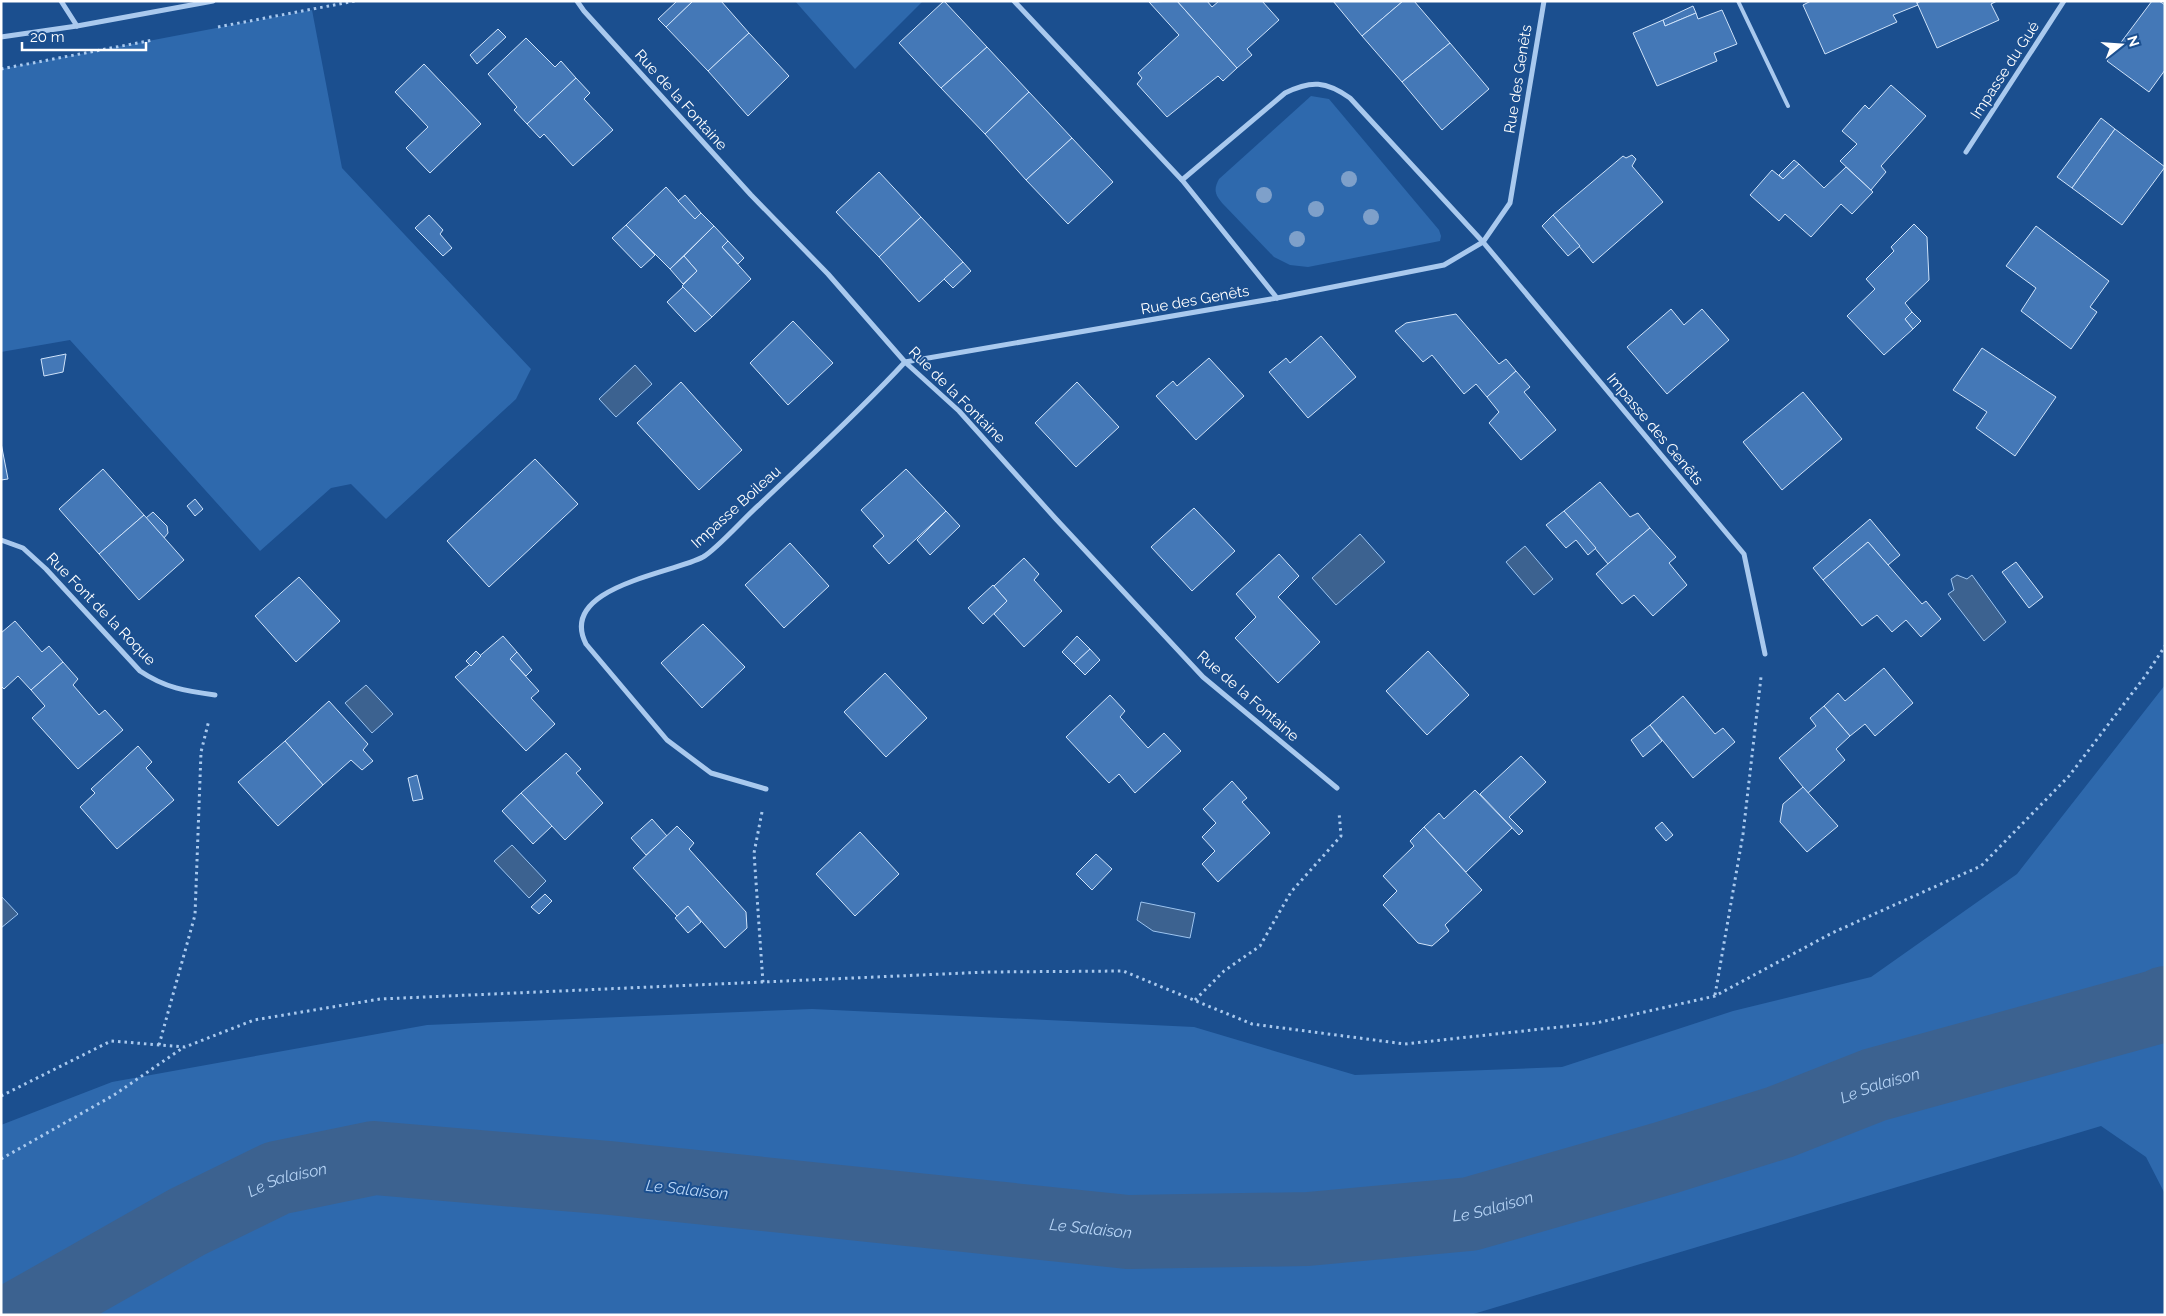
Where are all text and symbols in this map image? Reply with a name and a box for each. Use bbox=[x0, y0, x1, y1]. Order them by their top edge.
street label: Impasse du Gué bbox=[1967, 18, 2043, 122]
scale bar bbox=[22, 20, 146, 52]
north arrow bbox=[2096, 20, 2146, 70]
street label: Rue des Genêts bbox=[1501, 23, 1535, 135]
text: 20 m bbox=[30, 28, 65, 46]
text: N bbox=[2124, 34, 2143, 49]
street label: Rue de la Fontaine bbox=[631, 46, 731, 154]
street label: Rue des Genêts bbox=[1139, 282, 1251, 318]
street label: Rue de la Fontaine bbox=[905, 343, 1009, 447]
street label: Impasse des Genêts bbox=[1603, 369, 1707, 489]
street label: Impasse Boileau bbox=[688, 462, 785, 552]
street label: Rue Font de la Roque bbox=[43, 549, 160, 669]
street label: Rue de la Fontaine bbox=[1193, 647, 1303, 745]
water label: Le Salaison bbox=[1837, 1064, 1922, 1107]
water label: Le Salaison bbox=[244, 1159, 329, 1201]
water label: Le Salaison bbox=[645, 1176, 729, 1203]
water label: Le Salaison bbox=[1452, 1187, 1536, 1226]
water label: Le Salaison bbox=[1049, 1215, 1133, 1242]

